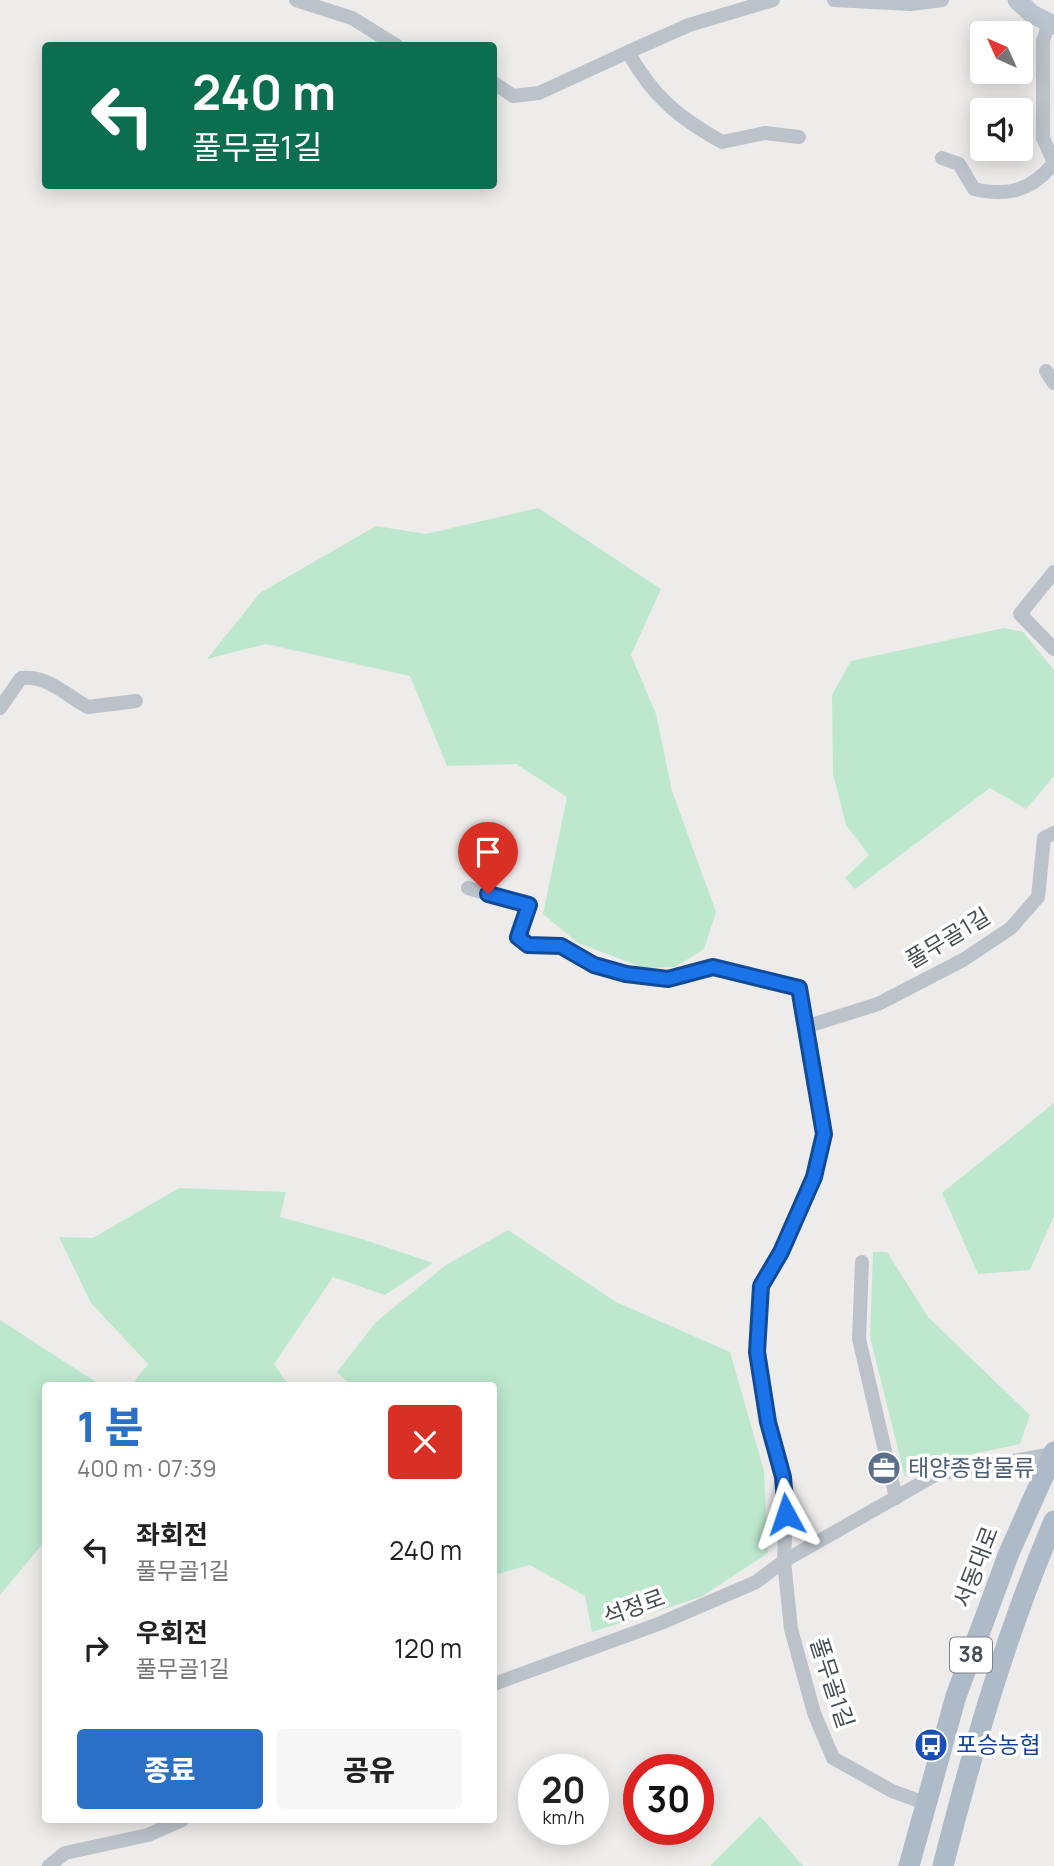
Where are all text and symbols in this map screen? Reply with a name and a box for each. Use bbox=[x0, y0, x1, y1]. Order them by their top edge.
north arrow bbox=[970, 21, 1032, 84]
map controls bbox=[970, 21, 1033, 161]
text: 240 m bbox=[192, 58, 336, 125]
icon: left bbox=[77, 70, 168, 161]
button: sound bbox=[970, 98, 1033, 161]
text: 풀무골1길 bbox=[192, 125, 322, 169]
pin bbox=[458, 822, 518, 894]
icon: arrive bbox=[469, 833, 507, 871]
street label: 풀무골1길 bbox=[899, 899, 996, 975]
text: 1 분 bbox=[77, 1397, 143, 1455]
button: close bbox=[388, 1405, 462, 1479]
office icon: 태양종합물류 bbox=[865, 1449, 903, 1487]
place label: 태양종합물류 bbox=[908, 1451, 1035, 1483]
text: 400 m · 07:39 bbox=[77, 1452, 217, 1484]
position arrow bbox=[749, 1477, 823, 1551]
text: 좌회전 bbox=[136, 1516, 208, 1552]
street label: 서동대로 bbox=[945, 1521, 1005, 1612]
icon: left bbox=[77, 1531, 115, 1569]
text: 240 m bbox=[389, 1532, 462, 1568]
text: 풀무골1길 bbox=[136, 1554, 230, 1586]
street label: 석정로 bbox=[598, 1580, 669, 1632]
text: 우회전 bbox=[136, 1614, 208, 1650]
icon: right bbox=[77, 1629, 115, 1667]
text: 120 m bbox=[394, 1630, 462, 1666]
street label: 풀무골1길 bbox=[803, 1633, 863, 1732]
road number: 38 bbox=[950, 1638, 992, 1672]
text: 풀무골1길 bbox=[136, 1652, 230, 1684]
bus stop icon: 포승농협 bbox=[912, 1726, 950, 1764]
place label: 포승농협 bbox=[956, 1728, 1041, 1760]
button: 종료 bbox=[77, 1729, 263, 1809]
button: 공유 bbox=[277, 1729, 462, 1809]
speed limit sign: 30 bbox=[623, 1754, 714, 1845]
text: 20 bbox=[542, 1766, 585, 1814]
text: km/h bbox=[543, 1805, 584, 1829]

